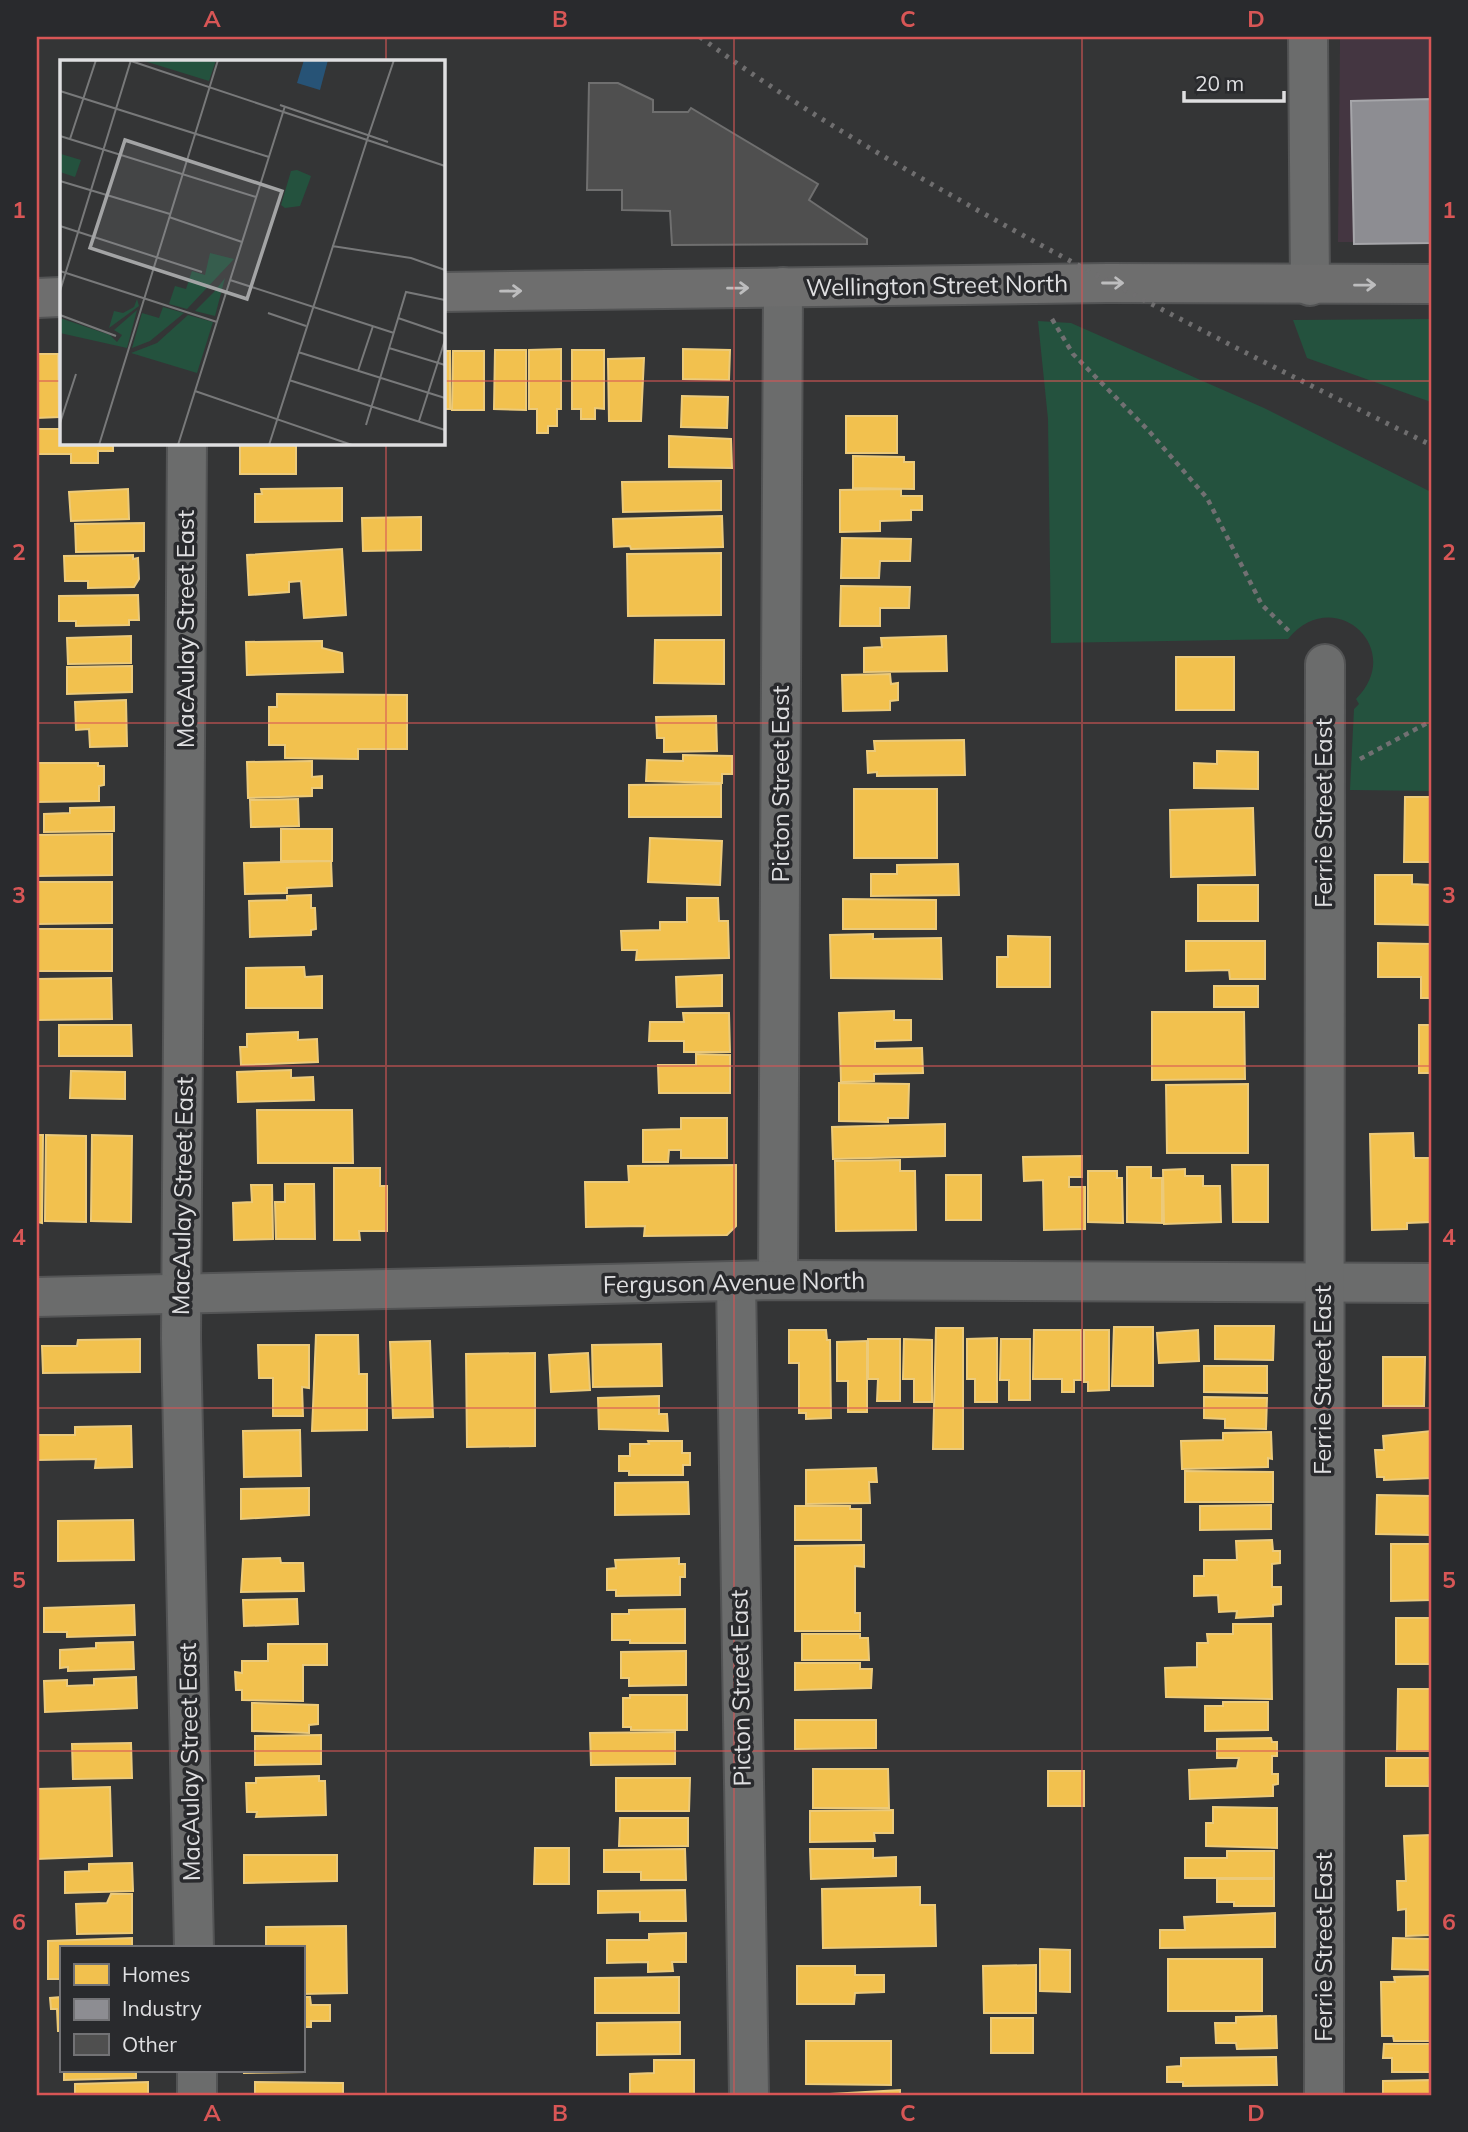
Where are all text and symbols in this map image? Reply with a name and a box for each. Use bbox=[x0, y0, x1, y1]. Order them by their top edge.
text: A bbox=[203, 4, 221, 33]
text: B bbox=[552, 4, 568, 33]
text: C bbox=[900, 4, 916, 33]
text: D bbox=[1247, 4, 1265, 33]
inset map bbox=[60, 60, 444, 444]
scale bar bbox=[1184, 60, 1284, 104]
text: 20 m bbox=[1195, 70, 1244, 96]
text: 1 bbox=[12, 195, 26, 224]
text: 1 bbox=[1442, 195, 1456, 224]
street label: Wellington Street North bbox=[806, 268, 1068, 302]
one-way arrow bbox=[1101, 276, 1124, 290]
one-way arrow bbox=[1353, 278, 1376, 292]
one-way arrow bbox=[727, 281, 750, 294]
one-way arrow bbox=[499, 284, 522, 297]
street label: MacAulay Street East bbox=[170, 510, 200, 748]
text: 2 bbox=[12, 537, 26, 566]
text: 2 bbox=[1442, 537, 1456, 566]
street label: Picton Street East bbox=[765, 686, 795, 882]
street label: Ferrie Street East bbox=[1308, 718, 1338, 908]
text: 3 bbox=[12, 880, 26, 909]
text: 3 bbox=[1442, 880, 1456, 909]
street label: MacAulay Street East bbox=[165, 1076, 199, 1315]
text: 4 bbox=[12, 1222, 26, 1251]
text: 4 bbox=[1442, 1222, 1456, 1251]
street label: Ferguson Avenue North bbox=[603, 1265, 865, 1299]
street label: Ferrie Street East bbox=[1307, 1285, 1337, 1475]
text: 5 bbox=[12, 1565, 26, 1594]
text: 5 bbox=[1442, 1565, 1456, 1594]
street label: Picton Street East bbox=[723, 1589, 757, 1787]
street label: MacAulay Street East bbox=[172, 1643, 206, 1882]
street label: Ferrie Street East bbox=[1308, 1852, 1338, 2042]
text: 6 bbox=[12, 1907, 26, 1936]
text: 6 bbox=[1442, 1907, 1456, 1936]
legend bbox=[60, 1946, 304, 2072]
text: Homes bbox=[122, 1961, 190, 1987]
text: Industry bbox=[122, 1995, 202, 2021]
text: Other bbox=[122, 2031, 177, 2057]
text: A bbox=[203, 2098, 221, 2127]
text: B bbox=[552, 2098, 568, 2127]
text: C bbox=[900, 2098, 916, 2127]
text: D bbox=[1247, 2098, 1265, 2127]

